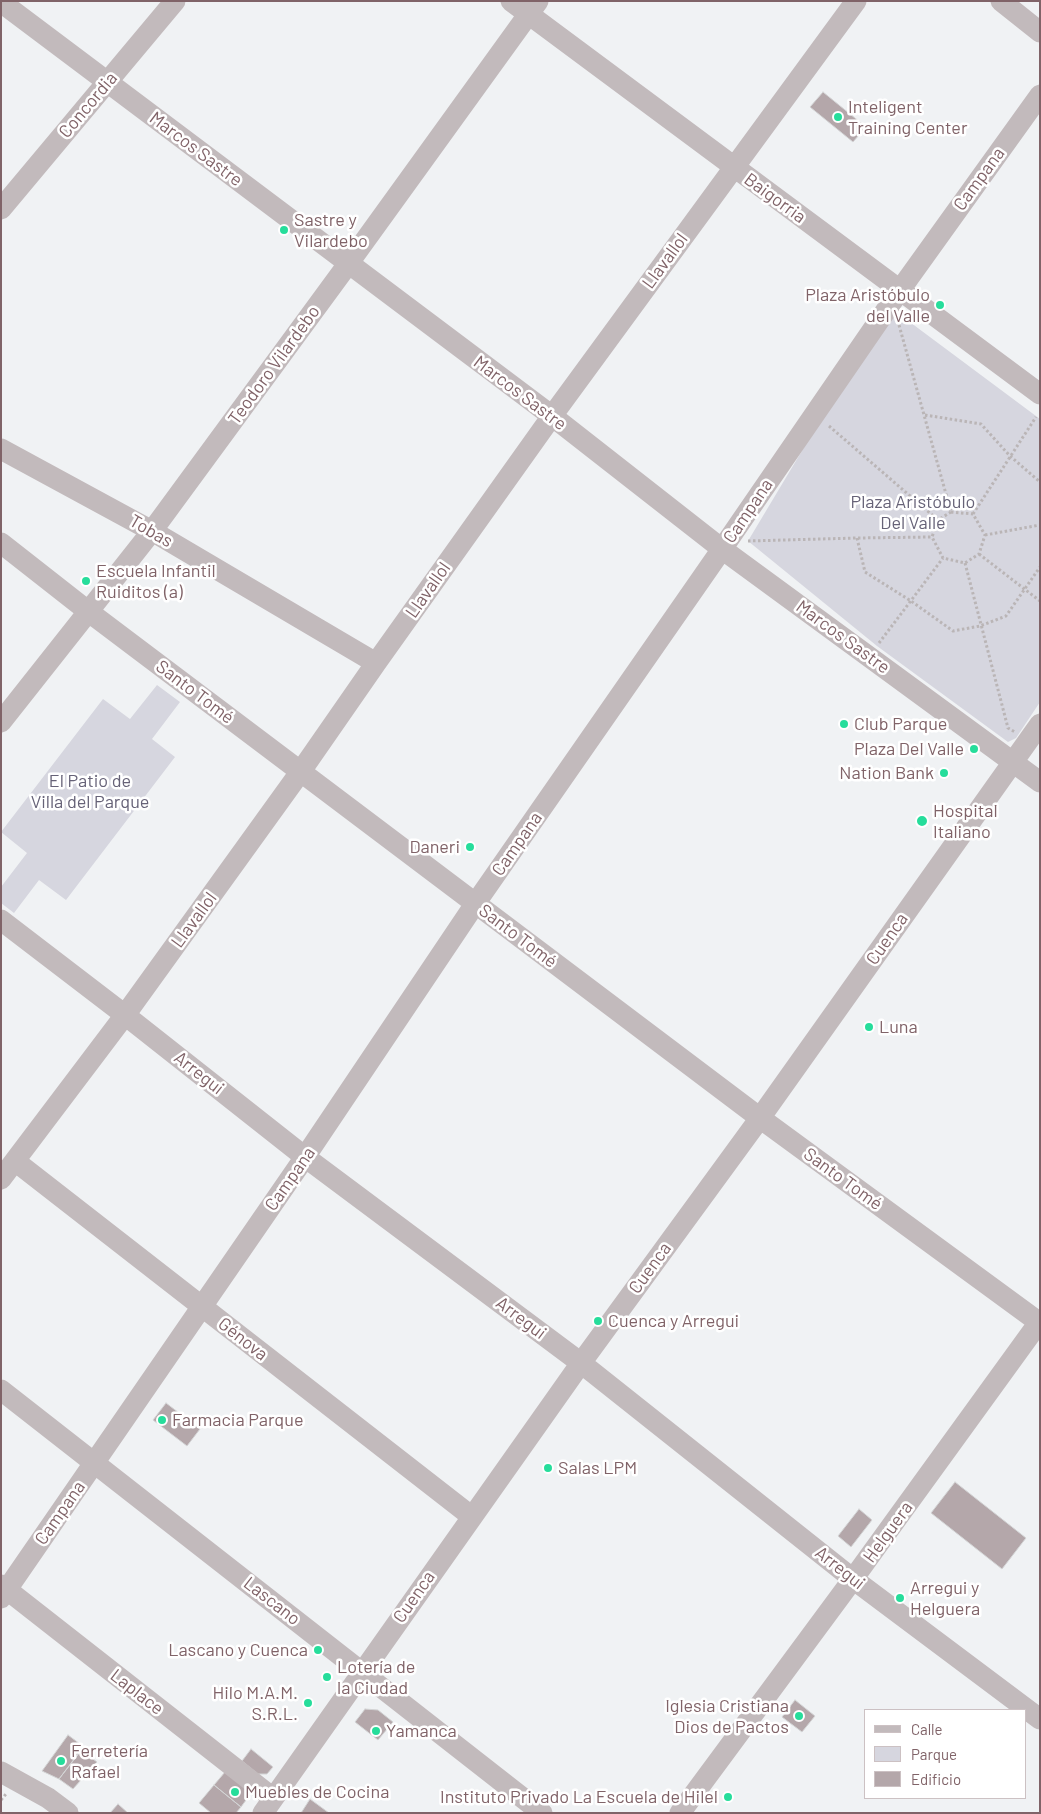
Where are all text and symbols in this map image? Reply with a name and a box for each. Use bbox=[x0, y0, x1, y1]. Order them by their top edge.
street label: Concordia bbox=[54, 68, 122, 142]
place label: Inteligent Training Center bbox=[848, 96, 967, 138]
street label: Marcos Sastre bbox=[145, 107, 247, 191]
marker: Inteligent Training Center bbox=[832, 111, 844, 123]
street label: Campana bbox=[949, 143, 1009, 215]
street label: Baigorria bbox=[740, 168, 810, 228]
place label: Sastre y Vilardebo bbox=[294, 209, 368, 252]
marker: Sastre y Vilardebo bbox=[278, 224, 290, 236]
street label: Llavallol bbox=[638, 229, 692, 293]
place label: Plaza Aristóbulo del Valle bbox=[805, 284, 930, 326]
marker: Plaza Aristóbulo del Valle bbox=[934, 299, 946, 311]
street label: Teodoro Vilardebo bbox=[224, 301, 324, 429]
street label: Marcos Sastre bbox=[469, 351, 571, 435]
street label: Campana bbox=[719, 475, 777, 547]
park label: Plaza Aristóbulo Del Valle bbox=[851, 491, 975, 534]
street label: Tobas bbox=[125, 510, 177, 552]
street label: Llavallol bbox=[401, 558, 455, 622]
place label: Escuela Infantil Ruiditos (a) bbox=[96, 560, 216, 602]
marker: Escuela Infantil Ruiditos (a) bbox=[80, 575, 92, 587]
street label: Marcos Sastre bbox=[792, 596, 894, 678]
street label: Santo Tomé bbox=[152, 656, 238, 728]
place label: Club Parque bbox=[854, 713, 947, 735]
marker: Club Parque bbox=[838, 718, 850, 730]
place label: Plaza Del Valle bbox=[854, 738, 964, 760]
marker: Plaza Del Valle bbox=[968, 743, 980, 755]
place label: Nation Bank bbox=[839, 762, 934, 784]
marker: Nation Bank bbox=[938, 767, 950, 779]
park label: El Patio de Villa del Parque bbox=[31, 770, 149, 812]
place label: Hospital Italiano bbox=[933, 800, 998, 842]
street label: Campana bbox=[487, 808, 547, 880]
marker: Hospital Italiano bbox=[915, 814, 929, 828]
place label: Daneri bbox=[409, 836, 460, 858]
marker: Daneri bbox=[464, 841, 476, 853]
street label: Llavallol bbox=[167, 888, 221, 952]
street label: Santo Tomé bbox=[475, 900, 561, 972]
street label: Cuenca bbox=[861, 909, 913, 969]
place label: Luna bbox=[879, 1016, 918, 1038]
marker: Luna bbox=[863, 1021, 875, 1033]
street label: Arregui bbox=[170, 1047, 228, 1099]
street label: Campana bbox=[260, 1143, 320, 1215]
street label: Santo Tomé bbox=[799, 1143, 887, 1215]
street label: Cuenca bbox=[624, 1238, 676, 1298]
street label: Arregui bbox=[492, 1292, 550, 1344]
place label: Cuenca y Arregui bbox=[608, 1310, 739, 1332]
street label: Génova bbox=[214, 1313, 272, 1365]
marker: Cuenca y Arregui bbox=[592, 1315, 604, 1327]
place label: Farmacia Parque bbox=[172, 1409, 304, 1431]
marker: Farmacia Parque bbox=[156, 1414, 168, 1426]
place label: Salas LPM bbox=[558, 1457, 637, 1479]
marker: Salas LPM bbox=[542, 1462, 554, 1474]
street label: Campana bbox=[30, 1477, 90, 1549]
street label: Helguera bbox=[859, 1497, 917, 1567]
street label: Arregui bbox=[811, 1542, 869, 1594]
street label: Cuenca bbox=[388, 1567, 440, 1627]
street label: Lascano bbox=[239, 1572, 305, 1630]
place label: Arregui y Helguera bbox=[910, 1577, 980, 1620]
marker: Arregui y Helguera bbox=[894, 1592, 906, 1604]
place label: Lascano y Cuenca bbox=[168, 1639, 308, 1661]
marker: Lascano y Cuenca bbox=[312, 1644, 324, 1656]
place label: Lotería de la Ciudad bbox=[337, 1656, 415, 1698]
street label: Laplace bbox=[106, 1665, 168, 1719]
marker: Lotería de la Ciudad bbox=[321, 1671, 333, 1683]
place label: Hilo M.A.M. S.R.L. bbox=[212, 1682, 298, 1725]
place label: Iglesia Cristiana Dios de Pactos bbox=[665, 1695, 789, 1738]
marker: Hilo M.A.M. S.R.L. bbox=[302, 1697, 314, 1709]
legend bbox=[864, 1709, 1026, 1799]
marker: Iglesia Cristiana Dios de Pactos bbox=[793, 1710, 805, 1722]
place label: Yamanca bbox=[386, 1720, 457, 1742]
text: Calle bbox=[911, 1720, 943, 1738]
marker: Yamanca bbox=[370, 1725, 382, 1737]
place label: Ferretería Rafael bbox=[71, 1740, 148, 1782]
text: Parque bbox=[911, 1745, 957, 1763]
marker: Ferretería Rafael bbox=[55, 1755, 67, 1767]
text: Edificio bbox=[911, 1770, 961, 1788]
place label: Muebles de Cocina bbox=[245, 1781, 389, 1803]
marker: Muebles de Cocina bbox=[229, 1786, 241, 1798]
place label: Instituto Privado La Escuela de Hilel bbox=[440, 1786, 718, 1808]
marker: Instituto Privado La Escuela de Hilel bbox=[722, 1791, 734, 1803]

